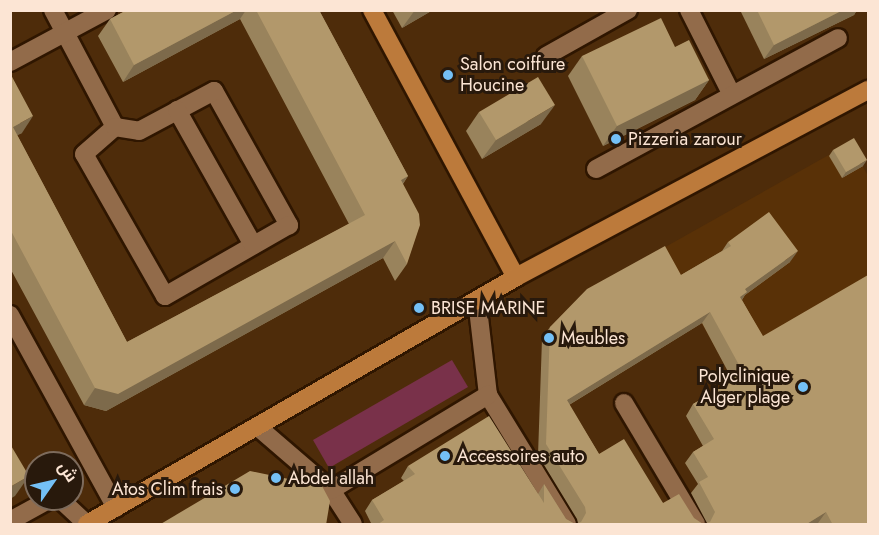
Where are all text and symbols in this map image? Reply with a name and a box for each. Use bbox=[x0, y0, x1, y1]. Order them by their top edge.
place label: Salon coiffure Houcine bbox=[460, 54, 565, 97]
marker: Salon coiffure Houcine bbox=[441, 68, 455, 82]
place label: Pizzeria zarour bbox=[628, 128, 742, 150]
marker: Pizzeria zarour bbox=[609, 132, 623, 146]
place label: BRISE MARINE bbox=[431, 297, 545, 319]
marker: BRISE MARINE bbox=[412, 301, 426, 315]
place label: Meubles bbox=[561, 327, 625, 349]
marker: Meubles bbox=[542, 331, 556, 345]
place label: Polyclinique Alger plage bbox=[699, 366, 790, 409]
marker: Polyclinique Alger plage bbox=[794, 378, 812, 396]
place label: Accessoires auto bbox=[457, 445, 584, 467]
marker: Accessoires auto bbox=[438, 449, 452, 463]
north arrow bbox=[24, 451, 84, 511]
text: ش bbox=[52, 457, 83, 487]
place label: Abdel allah bbox=[288, 467, 374, 489]
marker: Abdel allah bbox=[269, 471, 283, 485]
place label: Atos Clim frais bbox=[112, 478, 223, 500]
marker: Atos Clim frais bbox=[228, 482, 242, 496]

